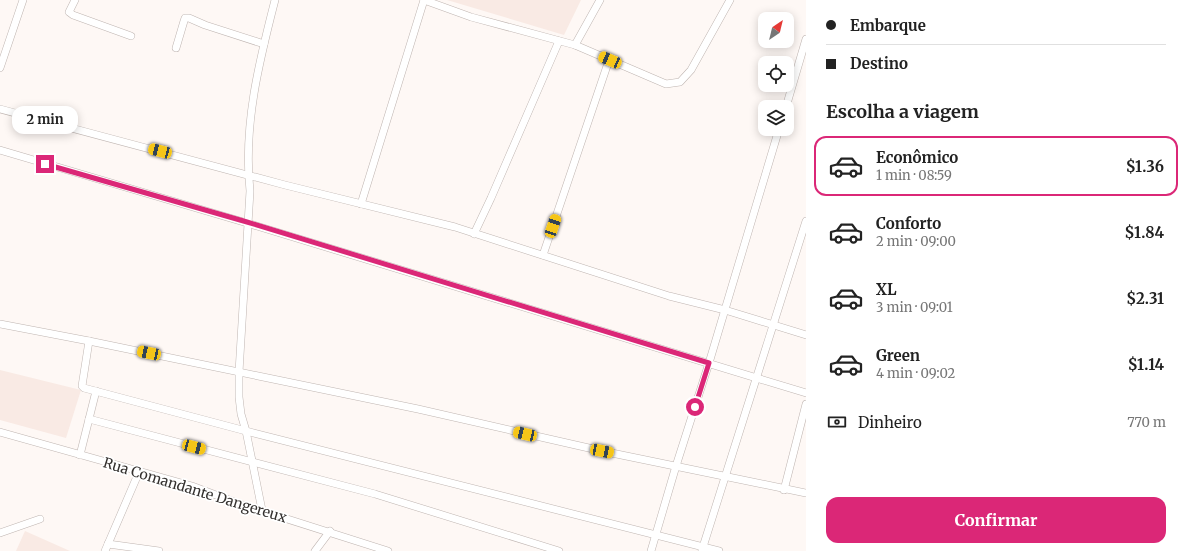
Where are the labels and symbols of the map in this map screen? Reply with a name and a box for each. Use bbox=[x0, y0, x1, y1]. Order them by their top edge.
north arrow bbox=[758, 12, 794, 48]
car bbox=[597, 50, 623, 70]
callout: 2 min bbox=[12, 106, 78, 134]
car bbox=[147, 142, 173, 160]
route end bbox=[36, 155, 54, 173]
car bbox=[543, 213, 563, 239]
car bbox=[136, 345, 162, 361]
route start bbox=[686, 398, 704, 416]
car bbox=[512, 425, 538, 443]
car bbox=[181, 438, 207, 456]
car bbox=[589, 443, 615, 459]
street label: Rua Comandante Dangereux bbox=[101, 453, 290, 527]

